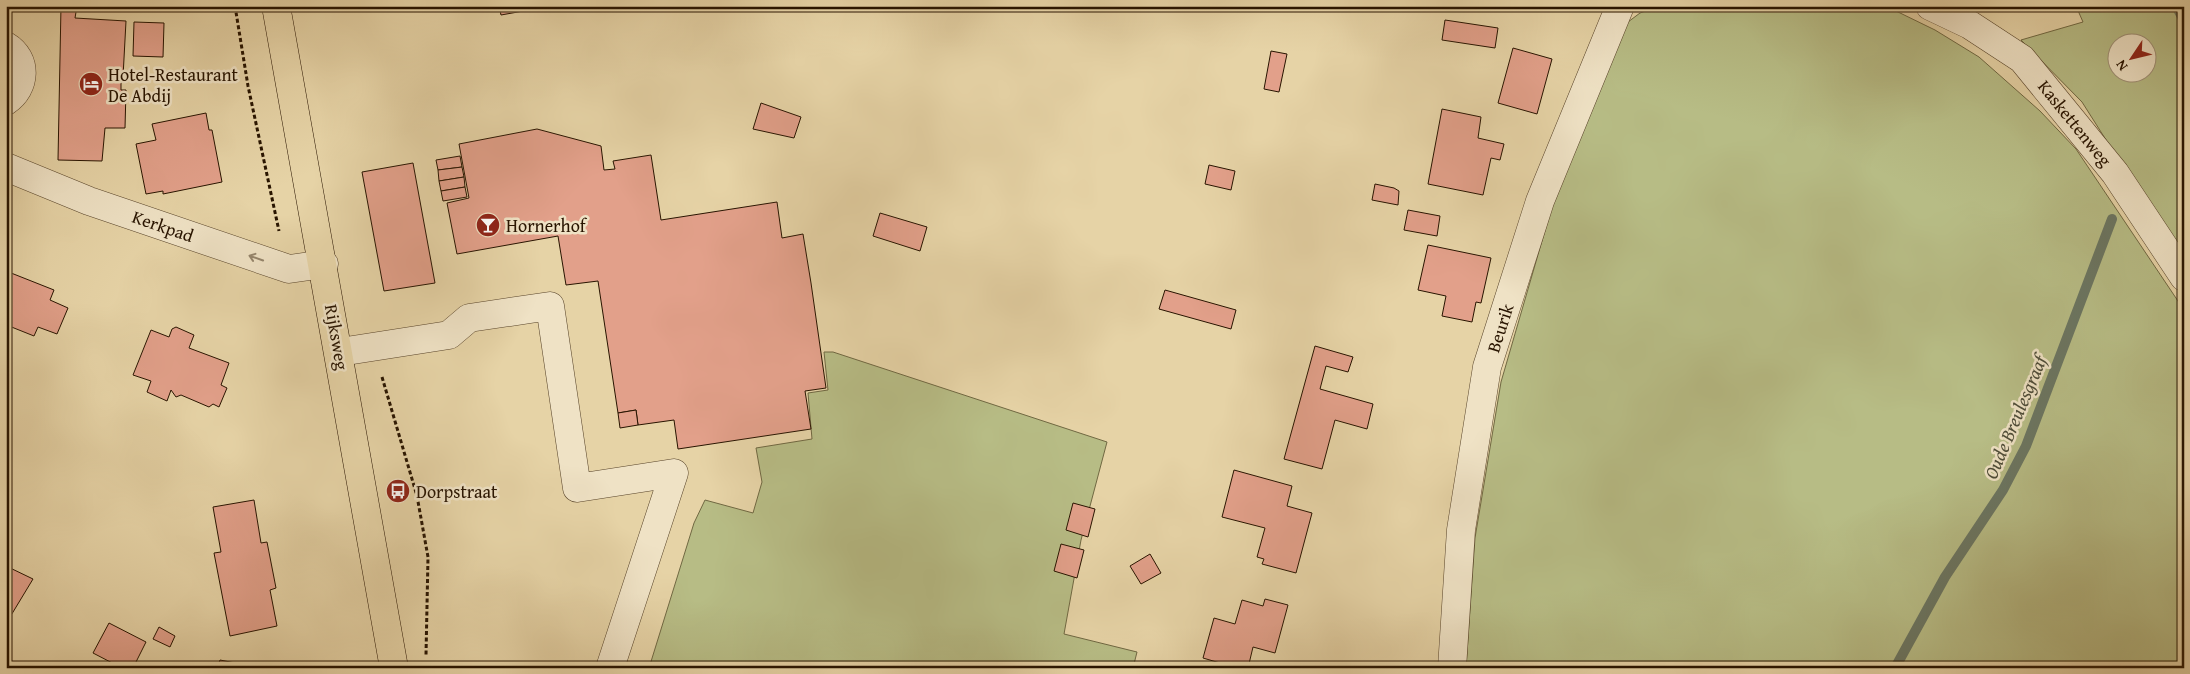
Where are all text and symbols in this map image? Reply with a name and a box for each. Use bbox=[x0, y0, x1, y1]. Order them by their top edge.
north arrow bbox=[2108, 32, 2158, 82]
text: N bbox=[2110, 55, 2132, 75]
place label: Hotel-Restaurant De Abdij bbox=[108, 61, 239, 109]
hotel icon: Hotel-Restaurant De Abdij bbox=[78, 71, 104, 97]
street label: Kaskettenweg bbox=[2032, 74, 2118, 172]
street label: Kerkpad bbox=[129, 203, 198, 249]
bar icon: Hornerhof bbox=[475, 212, 501, 238]
place label: Hornerhof bbox=[506, 212, 588, 239]
one-way arrow bbox=[248, 253, 264, 262]
street label: Beurik bbox=[1479, 299, 1521, 356]
street label: Rijksweg bbox=[318, 302, 356, 372]
water label: Oude Breulesgraaf bbox=[1976, 348, 2055, 483]
bus stop icon: Dorpstraat bbox=[385, 478, 411, 504]
place label: Dorpstraat bbox=[416, 478, 498, 505]

